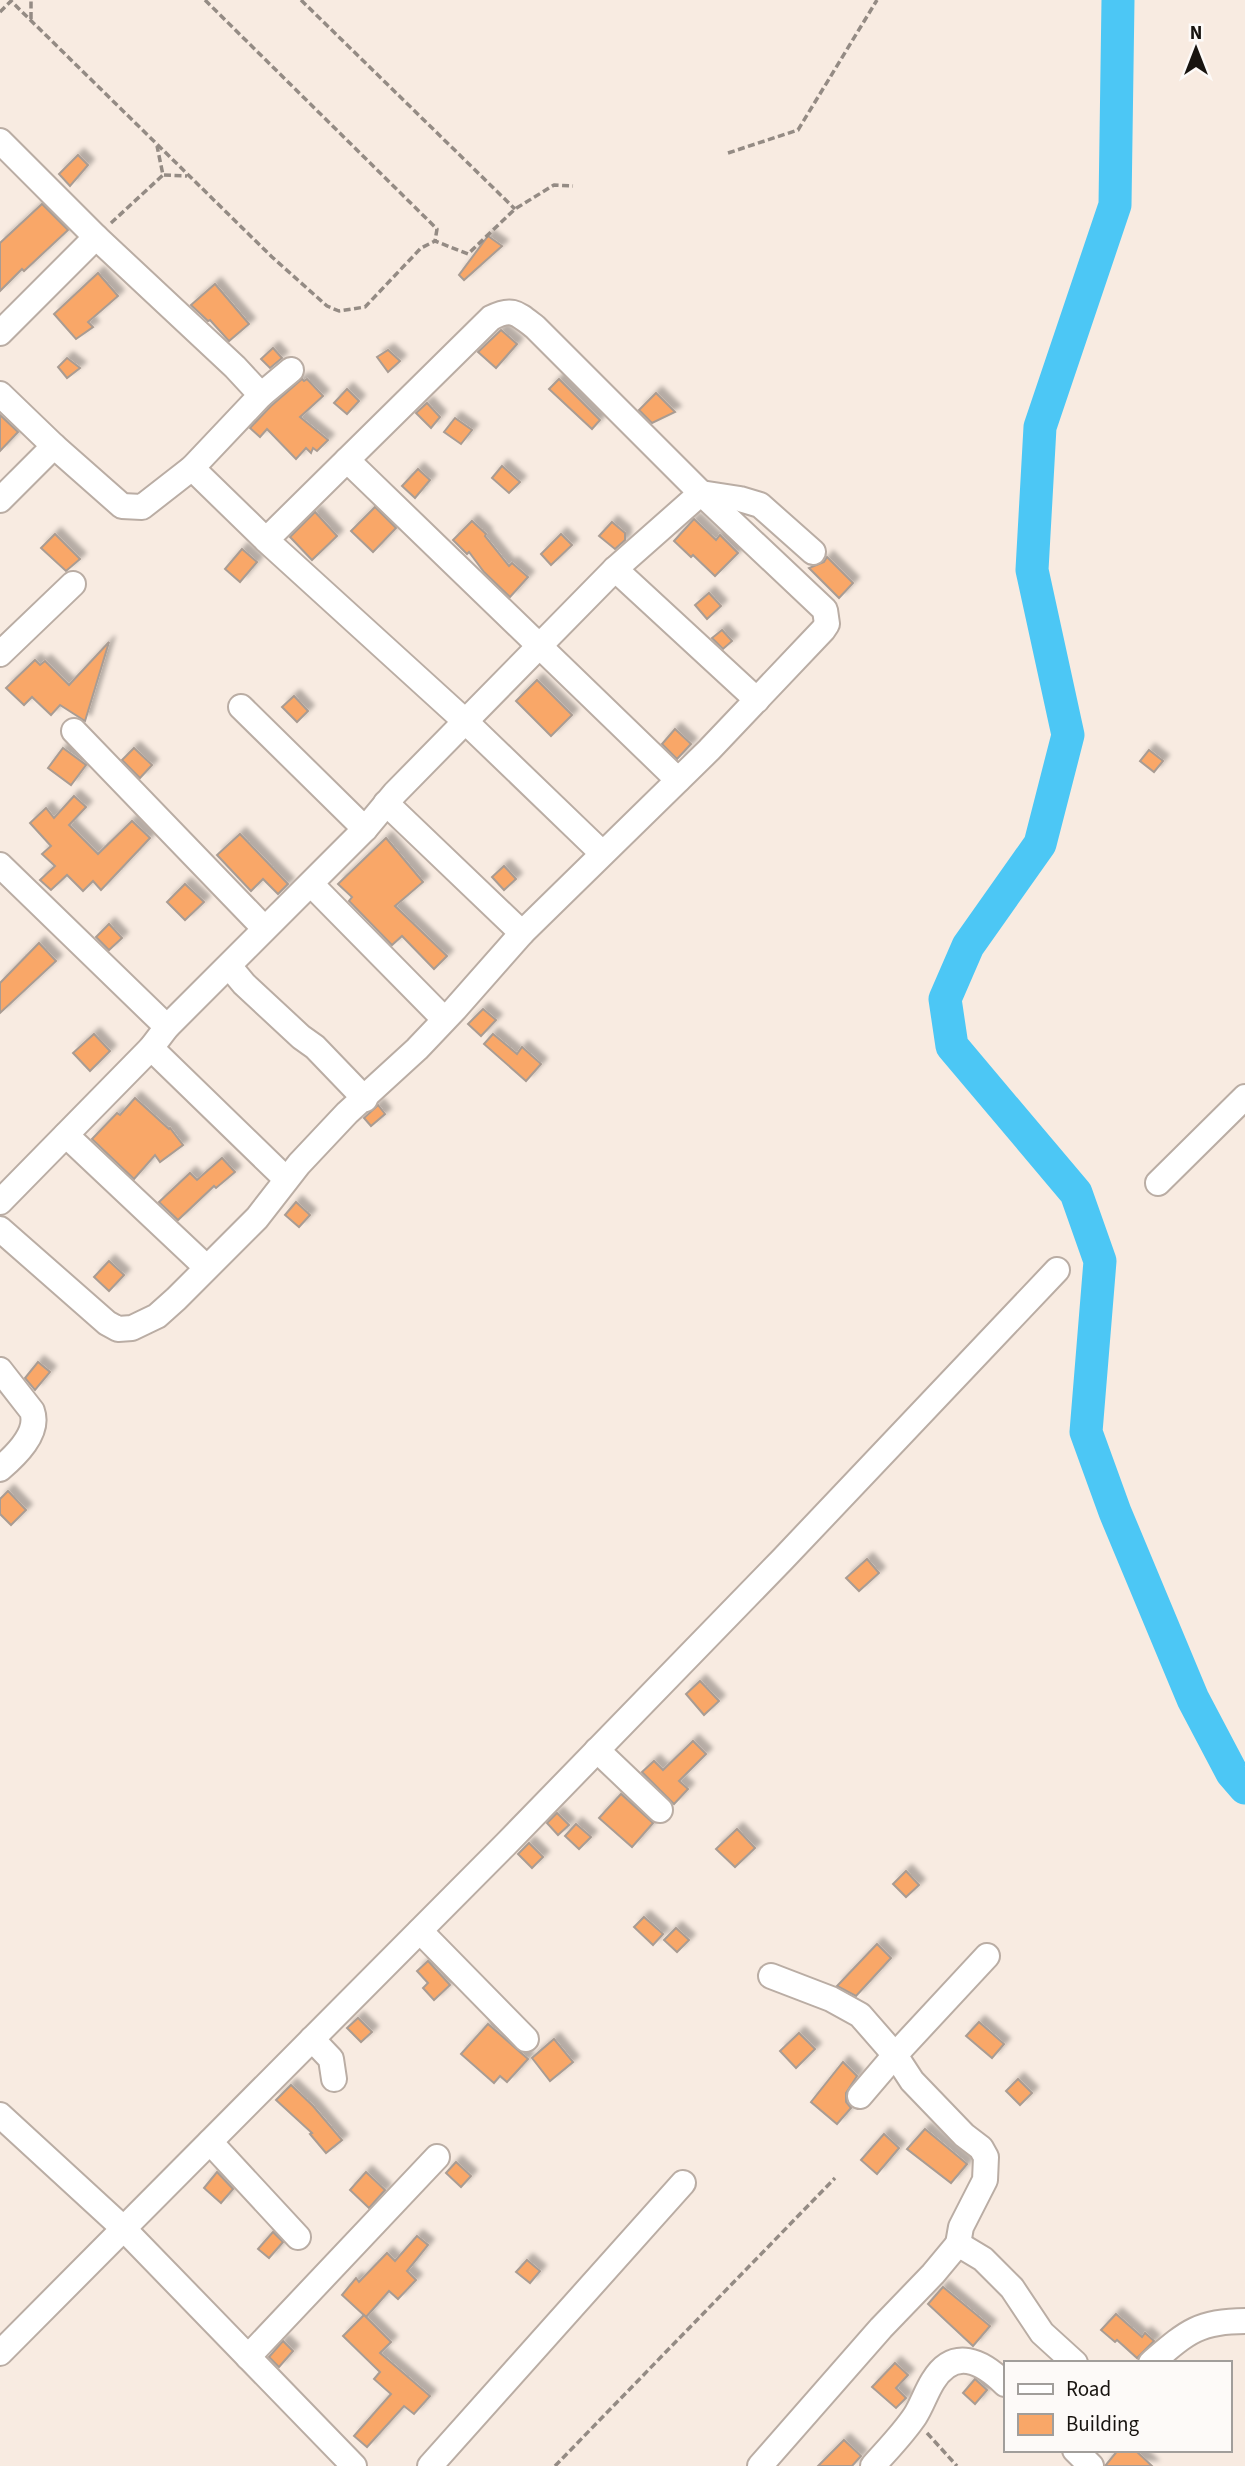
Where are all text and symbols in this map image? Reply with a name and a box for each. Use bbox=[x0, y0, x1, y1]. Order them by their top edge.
north arrow bbox=[1161, 14, 1231, 84]
text: N bbox=[1190, 20, 1202, 47]
legend bbox=[1004, 2361, 1231, 2452]
text: Road bbox=[1066, 2374, 1111, 2404]
text: Building bbox=[1066, 2409, 1140, 2439]

